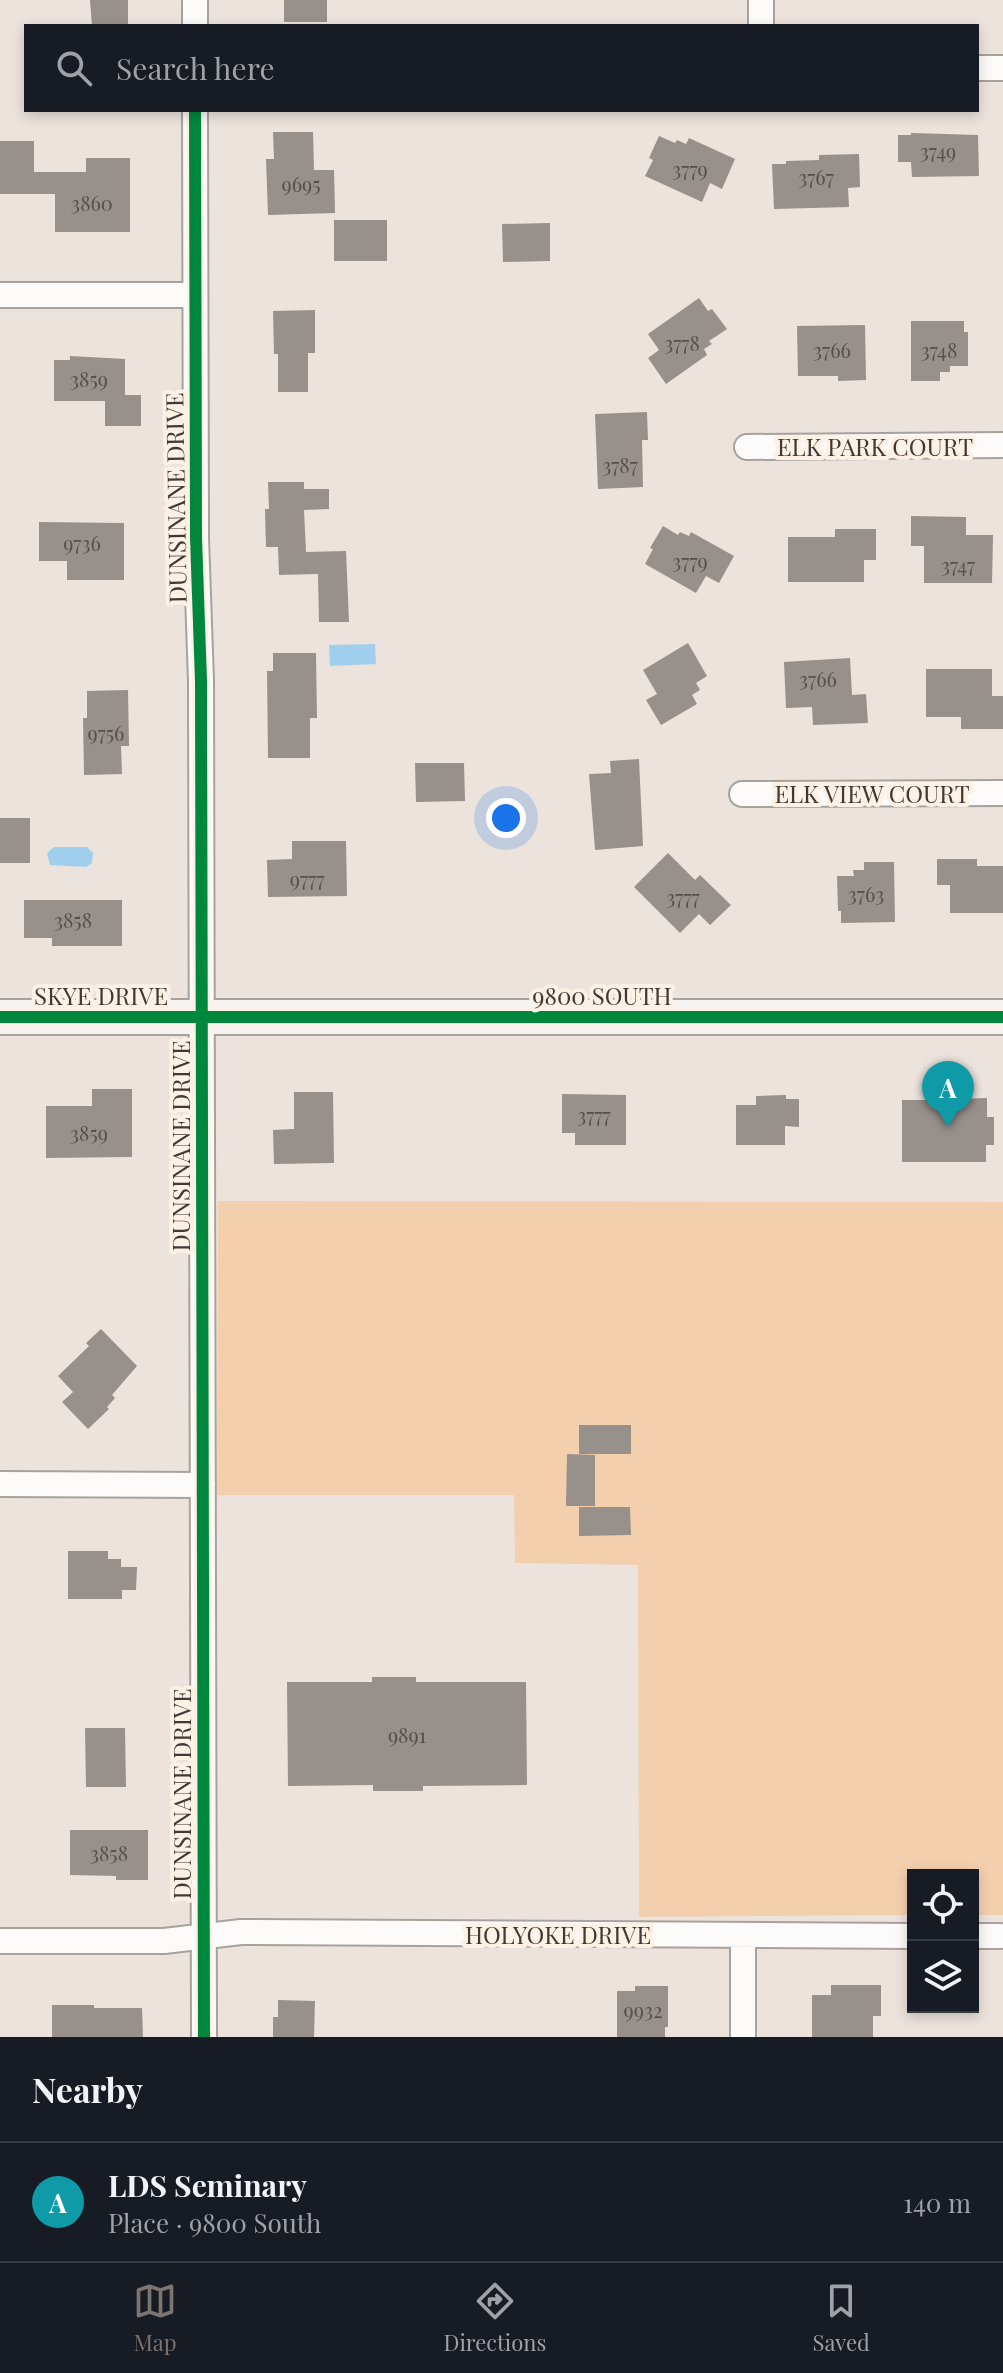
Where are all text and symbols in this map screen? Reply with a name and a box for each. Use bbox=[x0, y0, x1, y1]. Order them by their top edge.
search box bbox=[24, 24, 979, 112]
icon: search bbox=[52, 46, 96, 90]
text: Search here bbox=[116, 48, 275, 88]
house number: 3749 bbox=[920, 137, 956, 164]
house number: 3779 bbox=[672, 155, 708, 182]
house number: 3767 bbox=[798, 163, 834, 190]
house number: 9695 bbox=[282, 170, 321, 197]
house number: 3860 bbox=[71, 189, 113, 216]
house number: 3778 bbox=[664, 329, 700, 356]
house number: 3766 bbox=[813, 336, 851, 363]
house number: 3748 bbox=[921, 336, 957, 363]
house number: 3859 bbox=[70, 365, 108, 392]
street label: DUNSINANE DRIVE bbox=[157, 392, 193, 604]
street label: ELK PARK COURT bbox=[777, 430, 973, 462]
house number: 3787 bbox=[602, 451, 638, 478]
house number: 9736 bbox=[63, 529, 101, 556]
house number: 3779 bbox=[672, 547, 708, 574]
house number: 3747 bbox=[941, 551, 975, 578]
house number: 3766 bbox=[799, 665, 837, 692]
house number: 9756 bbox=[88, 719, 124, 746]
street label: ELK VIEW COURT bbox=[774, 777, 970, 809]
your location bbox=[486, 798, 526, 838]
house number: 9777 bbox=[290, 865, 324, 892]
house number: 3763 bbox=[848, 880, 884, 907]
house number: 3777 bbox=[666, 883, 700, 910]
house number: 3858 bbox=[54, 906, 92, 933]
street label: SKYE DRIVE bbox=[34, 979, 168, 1011]
street label: 9800 SOUTH bbox=[532, 979, 672, 1011]
street label: DUNSINANE DRIVE bbox=[164, 1040, 196, 1252]
pin: A bbox=[922, 1061, 974, 1127]
house number: 3777 bbox=[577, 1101, 611, 1128]
house number: 3859 bbox=[70, 1119, 108, 1146]
street label: DUNSINANE DRIVE bbox=[165, 1688, 197, 1900]
house number: 9891 bbox=[388, 1721, 426, 1748]
house number: 3858 bbox=[90, 1839, 128, 1866]
map controls bbox=[907, 1869, 979, 2013]
button: locate bbox=[907, 1869, 979, 1941]
street label: HOLYOKE DRIVE bbox=[465, 1918, 651, 1950]
button: layers bbox=[907, 1941, 979, 2013]
house number: 9932 bbox=[624, 1996, 662, 2023]
text: Nearby bbox=[32, 2066, 143, 2112]
text: LDS Seminary bbox=[108, 2165, 307, 2205]
text: A bbox=[49, 2185, 67, 2220]
text: 140 m bbox=[903, 2185, 971, 2220]
text: Place · 9800 South bbox=[108, 2205, 321, 2240]
tab: Map bbox=[133, 2279, 177, 2357]
tab: Directions bbox=[443, 2279, 546, 2357]
tab: Saved bbox=[813, 2279, 870, 2357]

